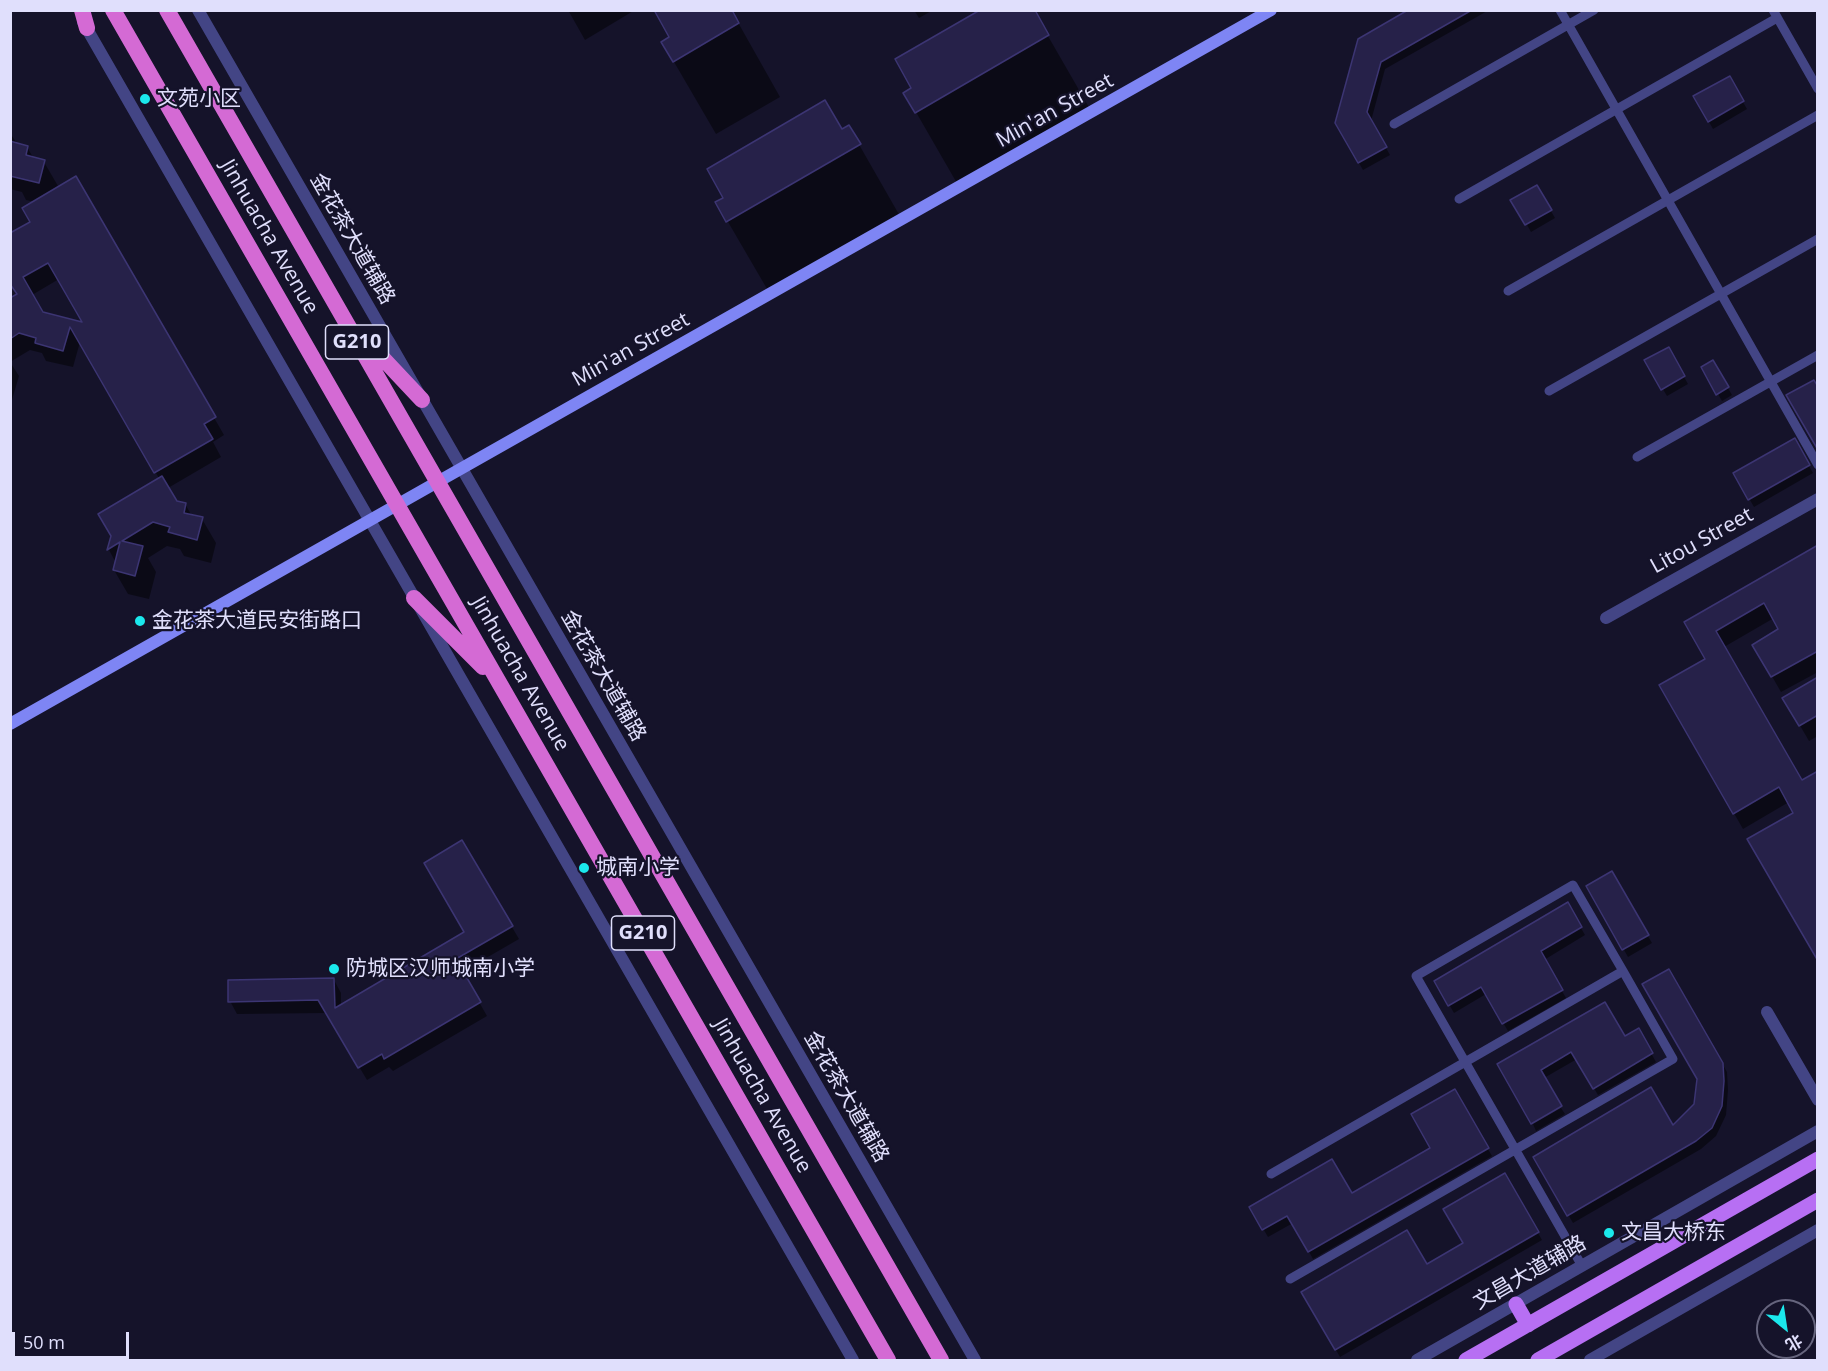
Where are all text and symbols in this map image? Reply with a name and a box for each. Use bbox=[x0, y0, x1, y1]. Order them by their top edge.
street label: Min'an Street bbox=[992, 68, 1118, 154]
place label: 文苑小区 bbox=[157, 86, 241, 112]
marker: 文苑小区 bbox=[138, 92, 152, 106]
street label: Jinhuacha Avenue bbox=[214, 155, 324, 319]
street label: 金花茶大道辅路 bbox=[304, 169, 400, 309]
street label: Min'an Street bbox=[568, 307, 694, 393]
road number: G210 bbox=[326, 325, 388, 359]
street label: Litou Street bbox=[1646, 502, 1758, 580]
street label: Jinhuacha Avenue bbox=[465, 592, 575, 756]
street label: 金花茶大道辅路 bbox=[555, 606, 651, 746]
place label: 金花茶大道民安街路口 bbox=[152, 608, 362, 634]
marker: 金花茶大道民安街路口 bbox=[133, 614, 147, 628]
place label: 城南小学 bbox=[596, 855, 680, 881]
marker: 城南小学 bbox=[577, 861, 591, 875]
road number: G210 bbox=[612, 916, 674, 950]
place label: 防城区汉师城南小学 bbox=[346, 956, 535, 982]
marker: 防城区汉师城南小学 bbox=[327, 962, 341, 976]
street label: Jinhuacha Avenue bbox=[707, 1014, 817, 1178]
street label: 金花茶大道辅路 bbox=[798, 1027, 894, 1167]
place label: 文昌大桥东 bbox=[1621, 1220, 1726, 1246]
marker: 文昌大桥东 bbox=[1602, 1226, 1616, 1240]
street label: 文昌大道辅路 bbox=[1469, 1231, 1591, 1315]
north arrow bbox=[1756, 1299, 1816, 1359]
scale bar bbox=[15, 1320, 132, 1358]
text: 北 bbox=[1782, 1329, 1806, 1356]
text: 50 m bbox=[23, 1330, 65, 1354]

